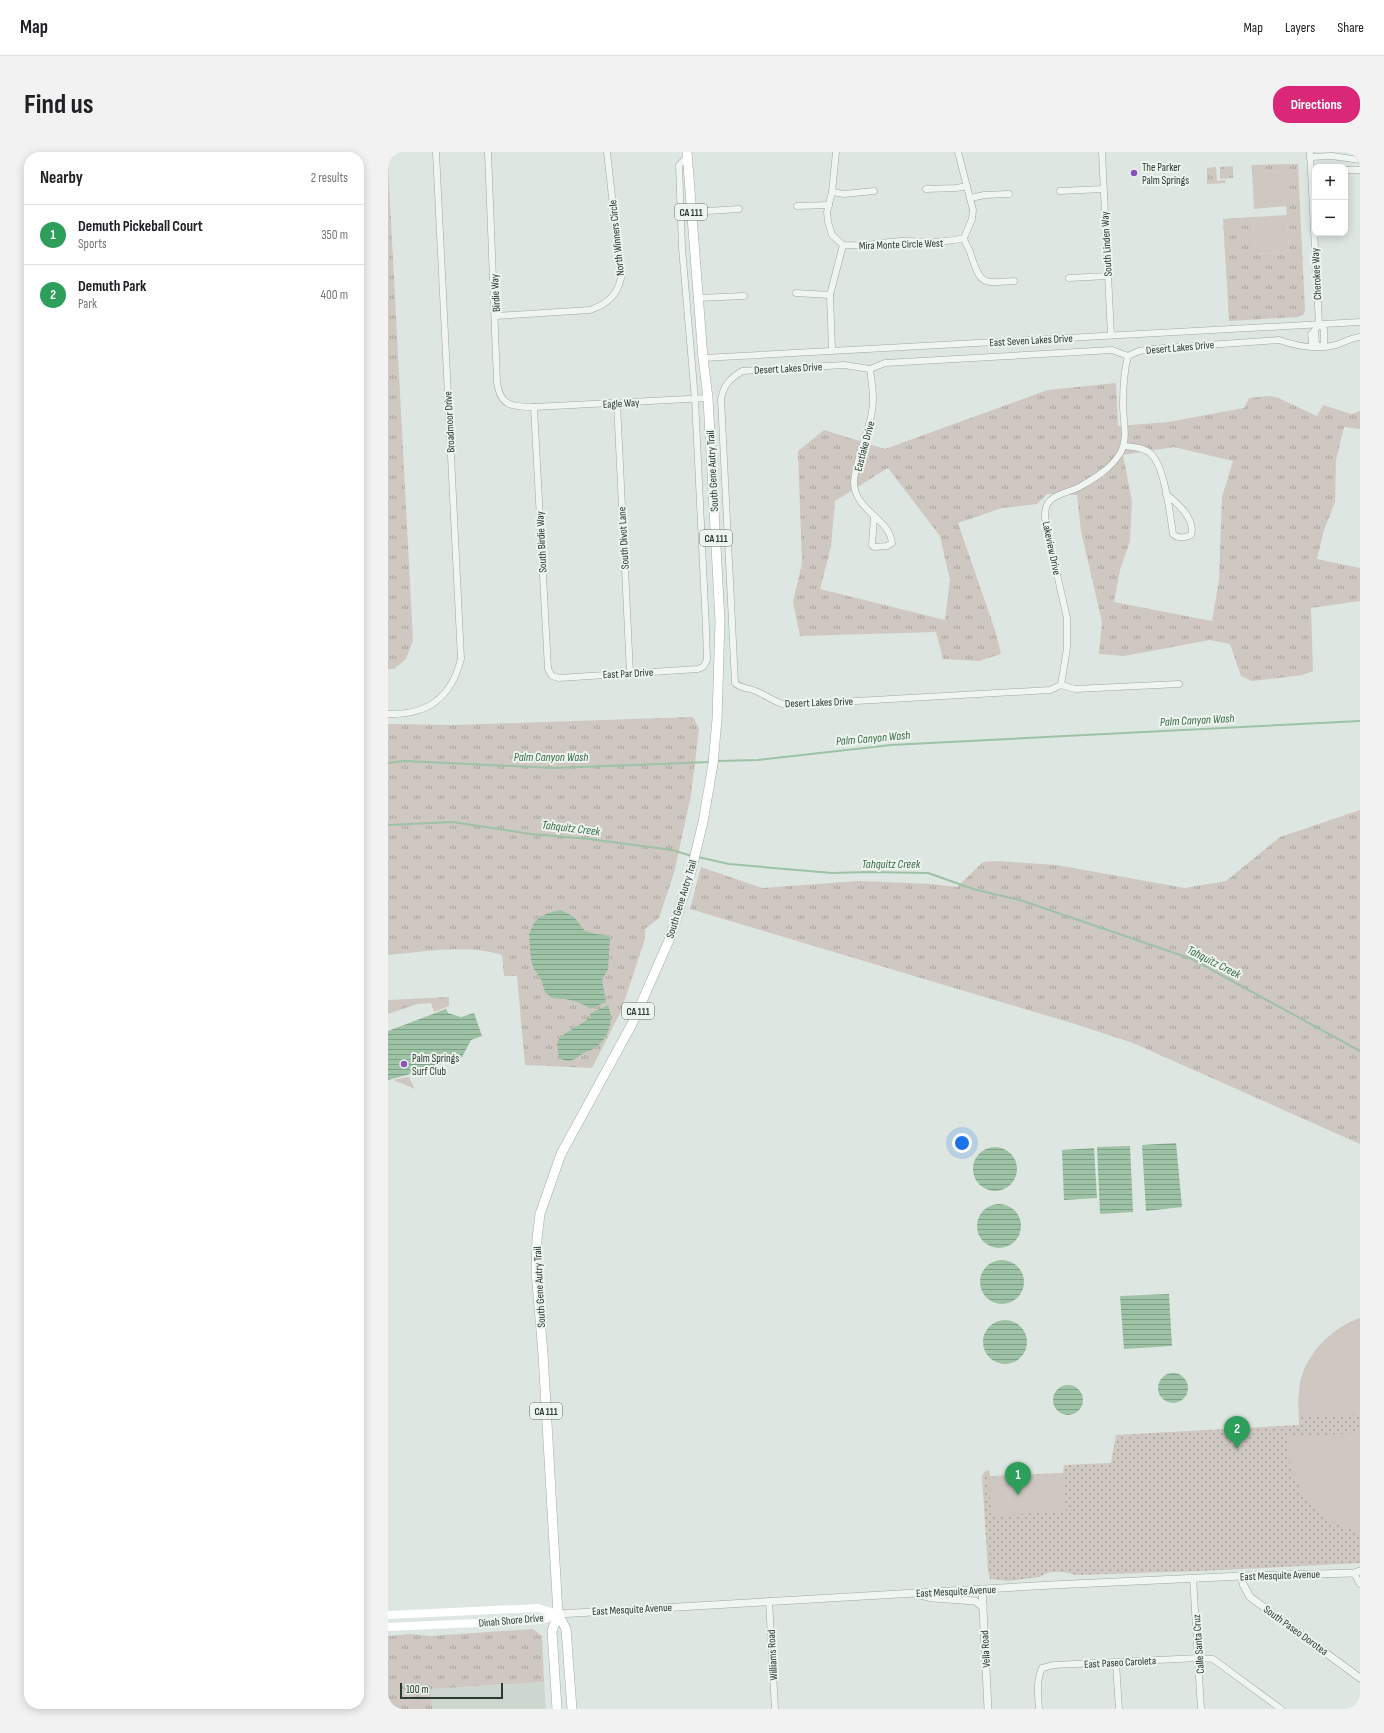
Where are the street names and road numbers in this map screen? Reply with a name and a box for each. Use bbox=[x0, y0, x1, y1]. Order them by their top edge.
street label: North Winners Circle bbox=[606, 199, 627, 277]
road number: CA 111 bbox=[675, 204, 707, 220]
street label: South Linden Way bbox=[1098, 210, 1115, 277]
street label: Mira Monte Circle West bbox=[859, 237, 944, 252]
street label: Cherokee Way bbox=[1309, 247, 1324, 300]
street label: Birdie Way bbox=[488, 273, 503, 312]
street label: East Seven Lakes Drive bbox=[989, 332, 1073, 349]
street label: Desert Lakes Drive bbox=[1145, 338, 1215, 357]
street label: Desert Lakes Drive bbox=[754, 360, 822, 377]
street label: Broadmoor Drive bbox=[441, 391, 458, 453]
street label: Eagle Way bbox=[602, 396, 640, 411]
street label: Eastlake Drive bbox=[852, 420, 877, 473]
street label: South Gene Autry Trail bbox=[704, 430, 721, 512]
street label: South Divot Lane bbox=[615, 506, 632, 569]
street label: South Birdie Way bbox=[533, 510, 550, 573]
street label: Lakeview Drive bbox=[1039, 520, 1064, 576]
road number: CA 111 bbox=[700, 530, 732, 546]
street label: East Par Drive bbox=[602, 666, 654, 681]
street label: Desert Lakes Drive bbox=[785, 695, 853, 710]
street label: South Gene Autry Trail bbox=[663, 858, 700, 940]
road number: CA 111 bbox=[622, 1003, 654, 1019]
street label: South Gene Autry Trail bbox=[531, 1246, 548, 1328]
road number: CA 111 bbox=[530, 1403, 562, 1419]
street label: East Mesquite Avenue bbox=[1240, 1568, 1320, 1583]
street label: East Mesquite Avenue bbox=[916, 1583, 996, 1600]
street label: East Mesquite Avenue bbox=[592, 1601, 672, 1618]
street label: South Paseo Dorotea bbox=[1261, 1603, 1330, 1658]
street label: Dinah Shore Drive bbox=[478, 1611, 544, 1630]
street label: Calle Santa Cruz bbox=[1190, 1614, 1207, 1674]
street label: Williams Road bbox=[765, 1629, 780, 1681]
street label: Vella Road bbox=[978, 1630, 993, 1668]
street label: East Paseo Caroleta bbox=[1084, 1654, 1156, 1671]

